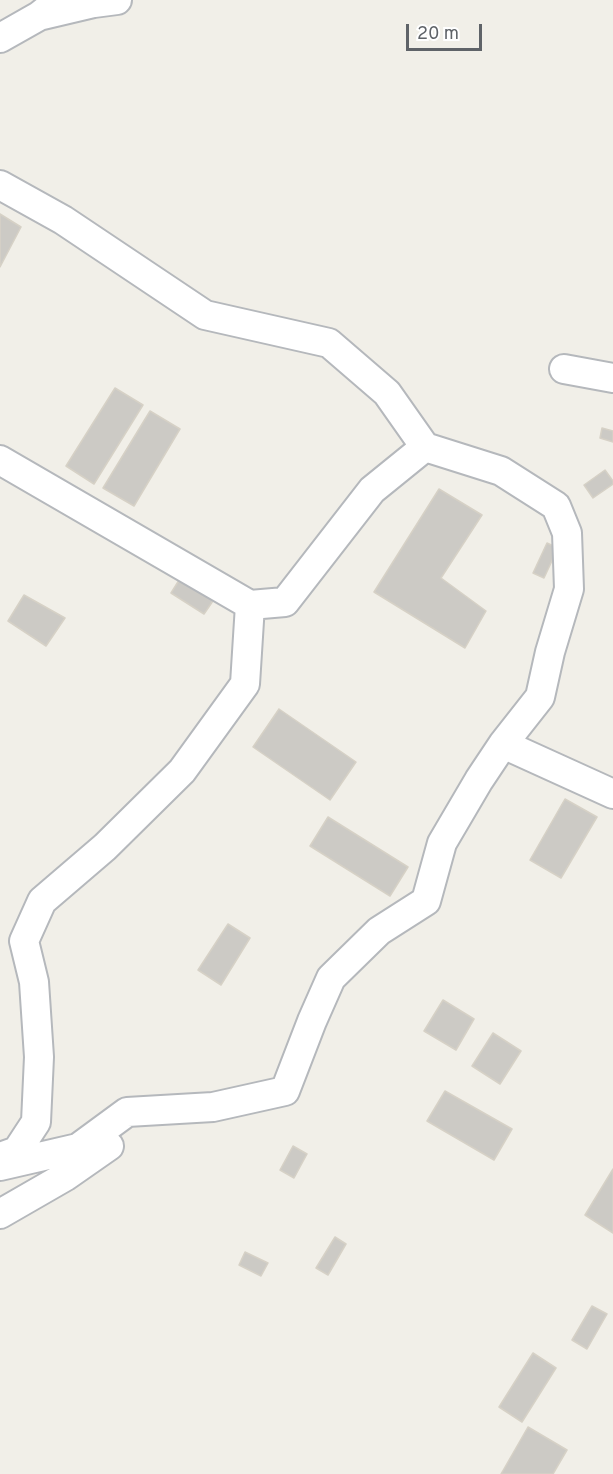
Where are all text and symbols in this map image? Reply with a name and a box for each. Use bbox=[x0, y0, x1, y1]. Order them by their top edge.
scale bar bbox=[409, 12, 486, 50]
text: 20 m bbox=[417, 23, 459, 46]

